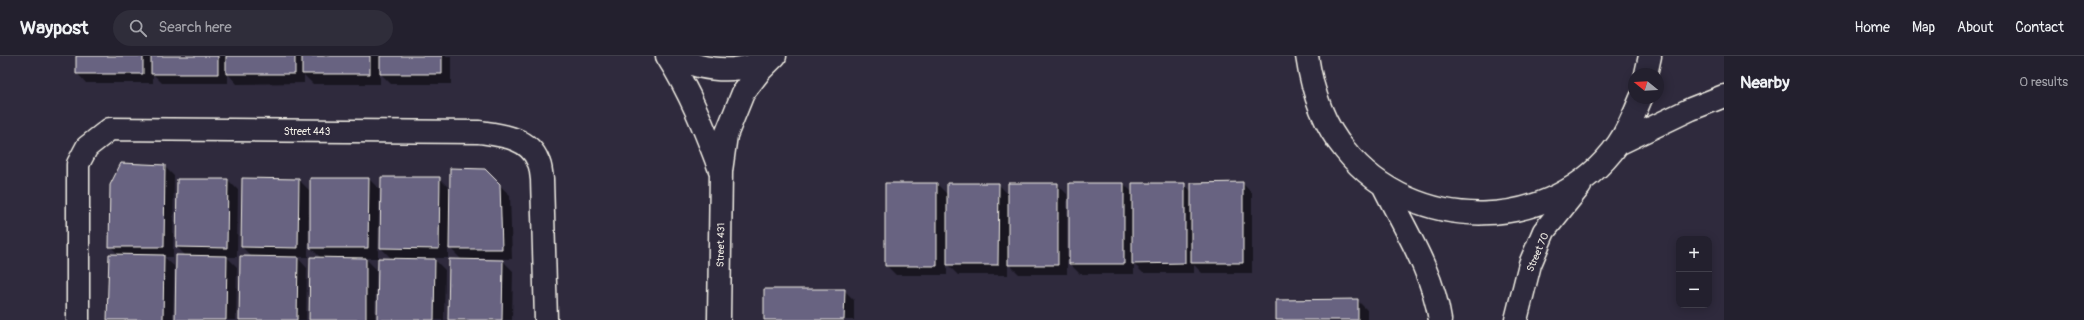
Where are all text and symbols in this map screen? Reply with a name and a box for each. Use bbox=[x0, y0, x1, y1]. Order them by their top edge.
search box bbox=[113, 10, 393, 46]
text: Waypost bbox=[20, 16, 89, 40]
icon: search bbox=[127, 17, 149, 39]
text: Search here bbox=[159, 18, 232, 37]
text: Home bbox=[1855, 19, 1890, 36]
text: Map bbox=[1912, 19, 1935, 36]
text: About bbox=[1957, 19, 1993, 36]
text: Contact bbox=[2015, 19, 2064, 36]
north arrow bbox=[1628, 68, 1664, 104]
text: Nearby bbox=[1740, 72, 1789, 93]
text: 0 results bbox=[2019, 74, 2068, 90]
street label: Street 443 bbox=[284, 126, 331, 138]
street label: Street 431 bbox=[715, 223, 727, 267]
street label: Street 70 bbox=[1524, 231, 1552, 274]
map controls bbox=[1676, 236, 1712, 308]
button: + bbox=[1676, 236, 1712, 272]
button: − bbox=[1676, 272, 1712, 308]

